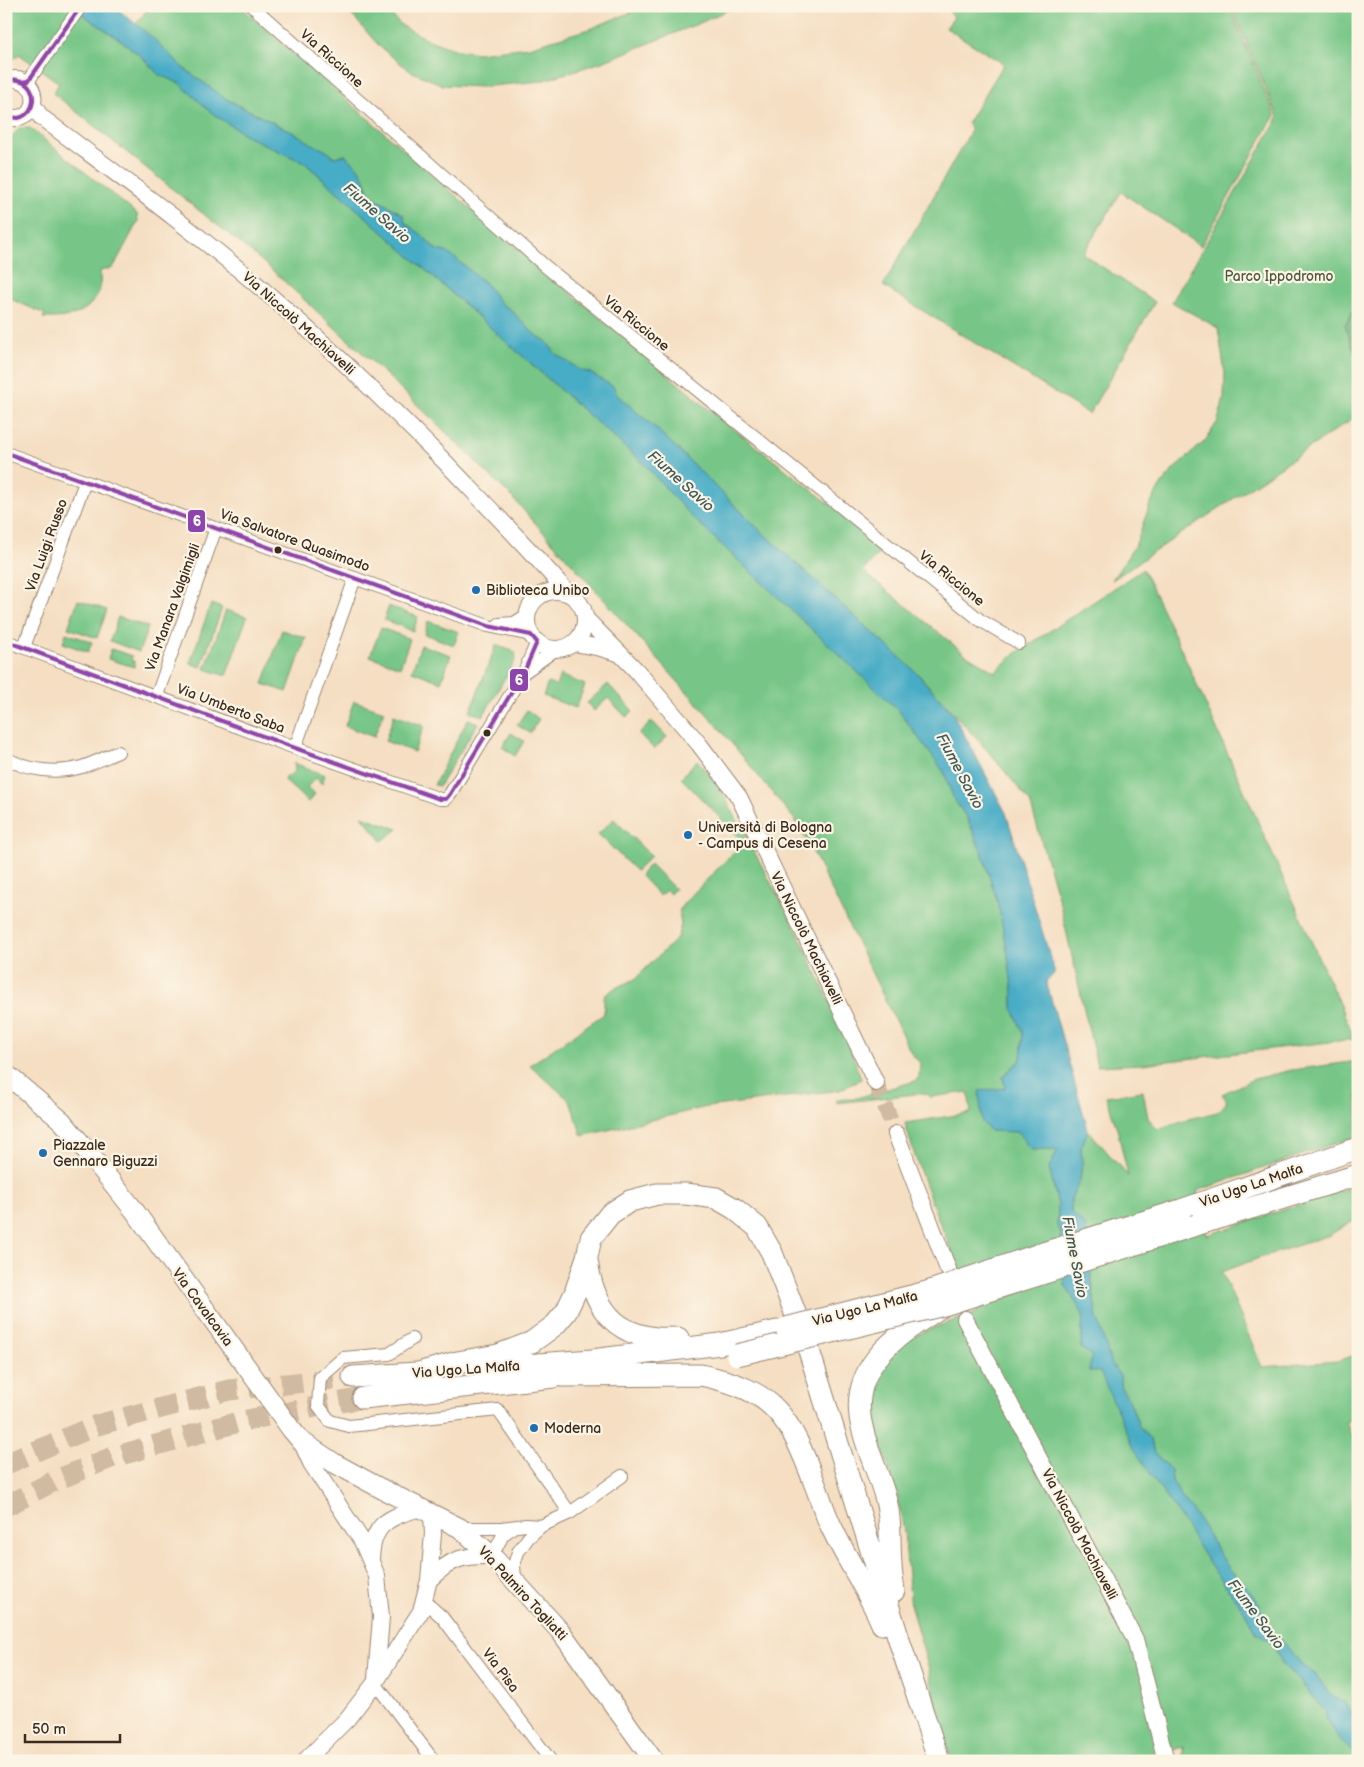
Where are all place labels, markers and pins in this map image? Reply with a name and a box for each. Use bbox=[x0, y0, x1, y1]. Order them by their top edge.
unlabelled marker bbox=[273, 545, 283, 555]
place label: Biblioteca Unibo bbox=[486, 582, 590, 599]
marker: Biblioteca Unibo bbox=[470, 584, 482, 596]
unlabelled marker bbox=[482, 728, 492, 738]
place label: Università di Bologna - Campus di Cesena bbox=[698, 819, 832, 852]
marker: Università di Bologna - Campus di Cesena bbox=[682, 829, 694, 841]
place label: Piazzale Gennaro Biguzzi bbox=[53, 1137, 157, 1170]
marker: Piazzale Gennaro Biguzzi bbox=[37, 1147, 49, 1159]
place label: Moderna bbox=[544, 1420, 601, 1437]
marker: Moderna bbox=[528, 1422, 540, 1434]

